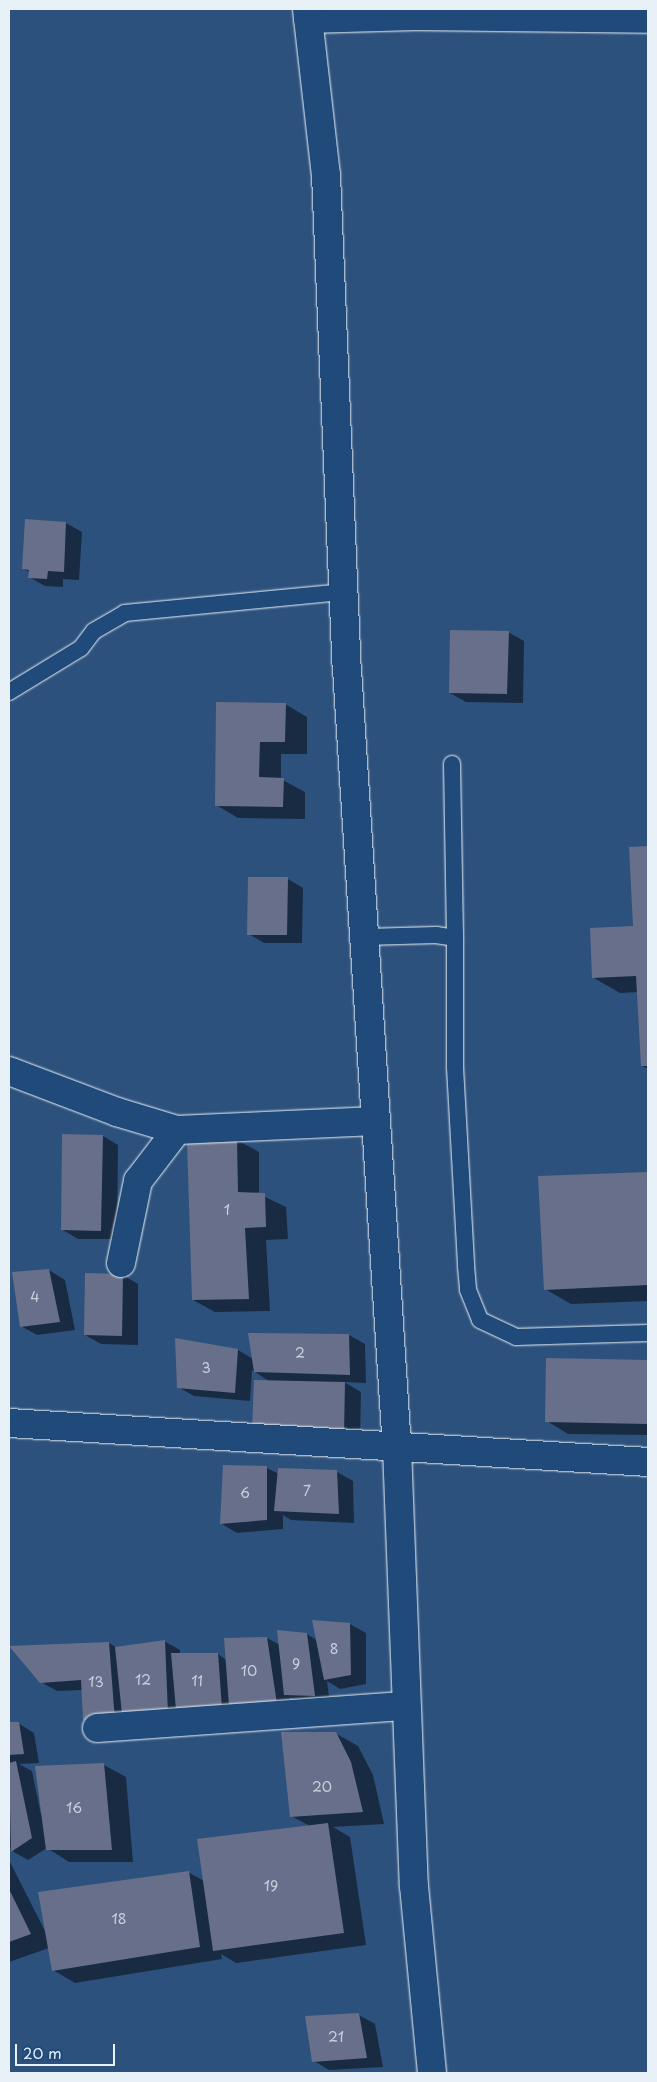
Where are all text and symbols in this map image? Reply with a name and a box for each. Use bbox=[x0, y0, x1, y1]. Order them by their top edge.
house number: 1 bbox=[224, 1202, 230, 1218]
house number: 4 bbox=[30, 1289, 40, 1305]
house number: 2 bbox=[295, 1345, 305, 1361]
house number: 3 bbox=[201, 1360, 211, 1376]
house number: 7 bbox=[303, 1483, 311, 1499]
house number: 6 bbox=[240, 1485, 250, 1501]
house number: 8 bbox=[330, 1641, 338, 1657]
house number: 9 bbox=[292, 1656, 300, 1672]
house number: 10 bbox=[241, 1663, 257, 1679]
house number: 12 bbox=[135, 1672, 151, 1688]
house number: 11 bbox=[191, 1673, 203, 1689]
house number: 13 bbox=[88, 1674, 104, 1690]
house number: 20 bbox=[312, 1779, 332, 1795]
house number: 16 bbox=[66, 1800, 82, 1816]
house number: 19 bbox=[264, 1878, 278, 1894]
house number: 18 bbox=[111, 1911, 127, 1927]
house number: 21 bbox=[328, 2029, 344, 2045]
scale bar bbox=[18, 2034, 118, 2066]
text: 20 m bbox=[23, 2041, 62, 2064]

